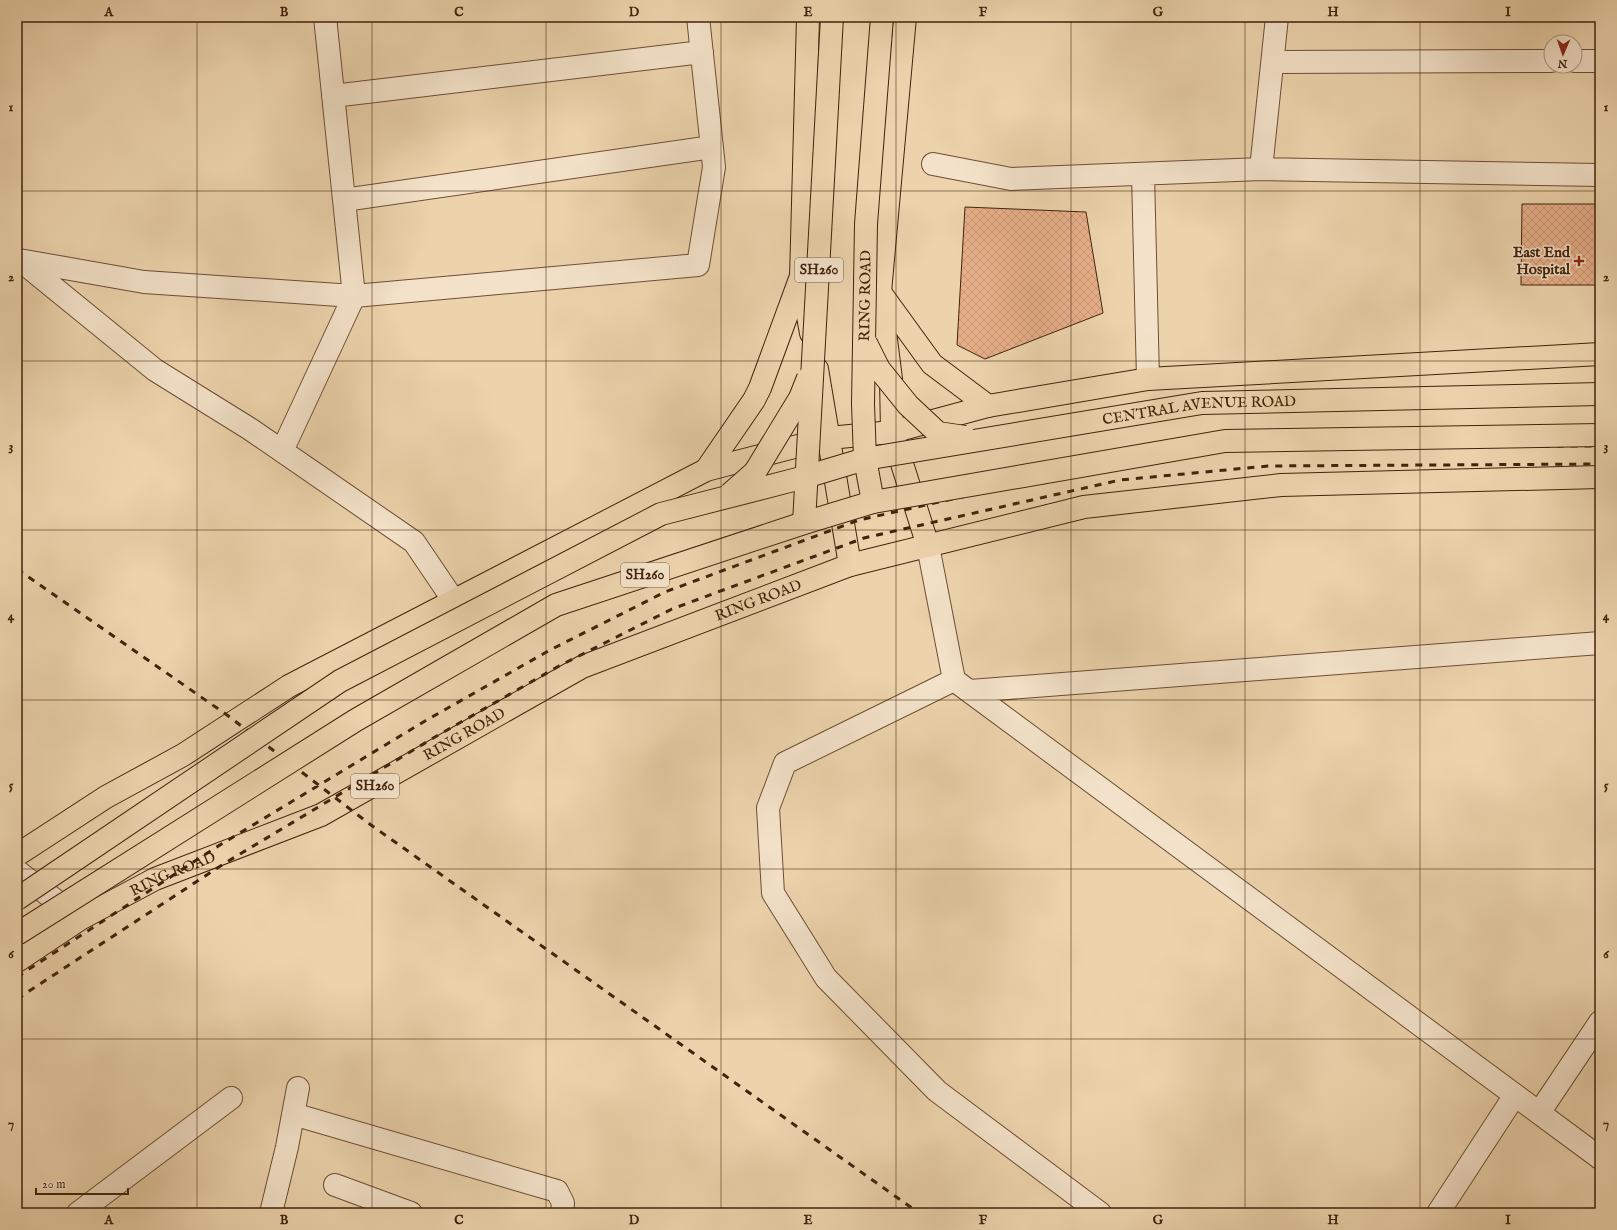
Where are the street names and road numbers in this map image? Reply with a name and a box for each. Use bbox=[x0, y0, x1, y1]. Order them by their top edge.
street label: RING ROAD bbox=[855, 250, 875, 341]
road number: SH260 bbox=[795, 258, 843, 282]
street label: CENTRAL AVENUE ROAD bbox=[1101, 391, 1296, 429]
road number: SH260 bbox=[621, 563, 669, 587]
street label: RING ROAD bbox=[712, 575, 804, 625]
street label: RING ROAD bbox=[420, 703, 508, 765]
road number: SH260 bbox=[351, 774, 399, 798]
street label: RING ROAD bbox=[126, 847, 218, 900]

